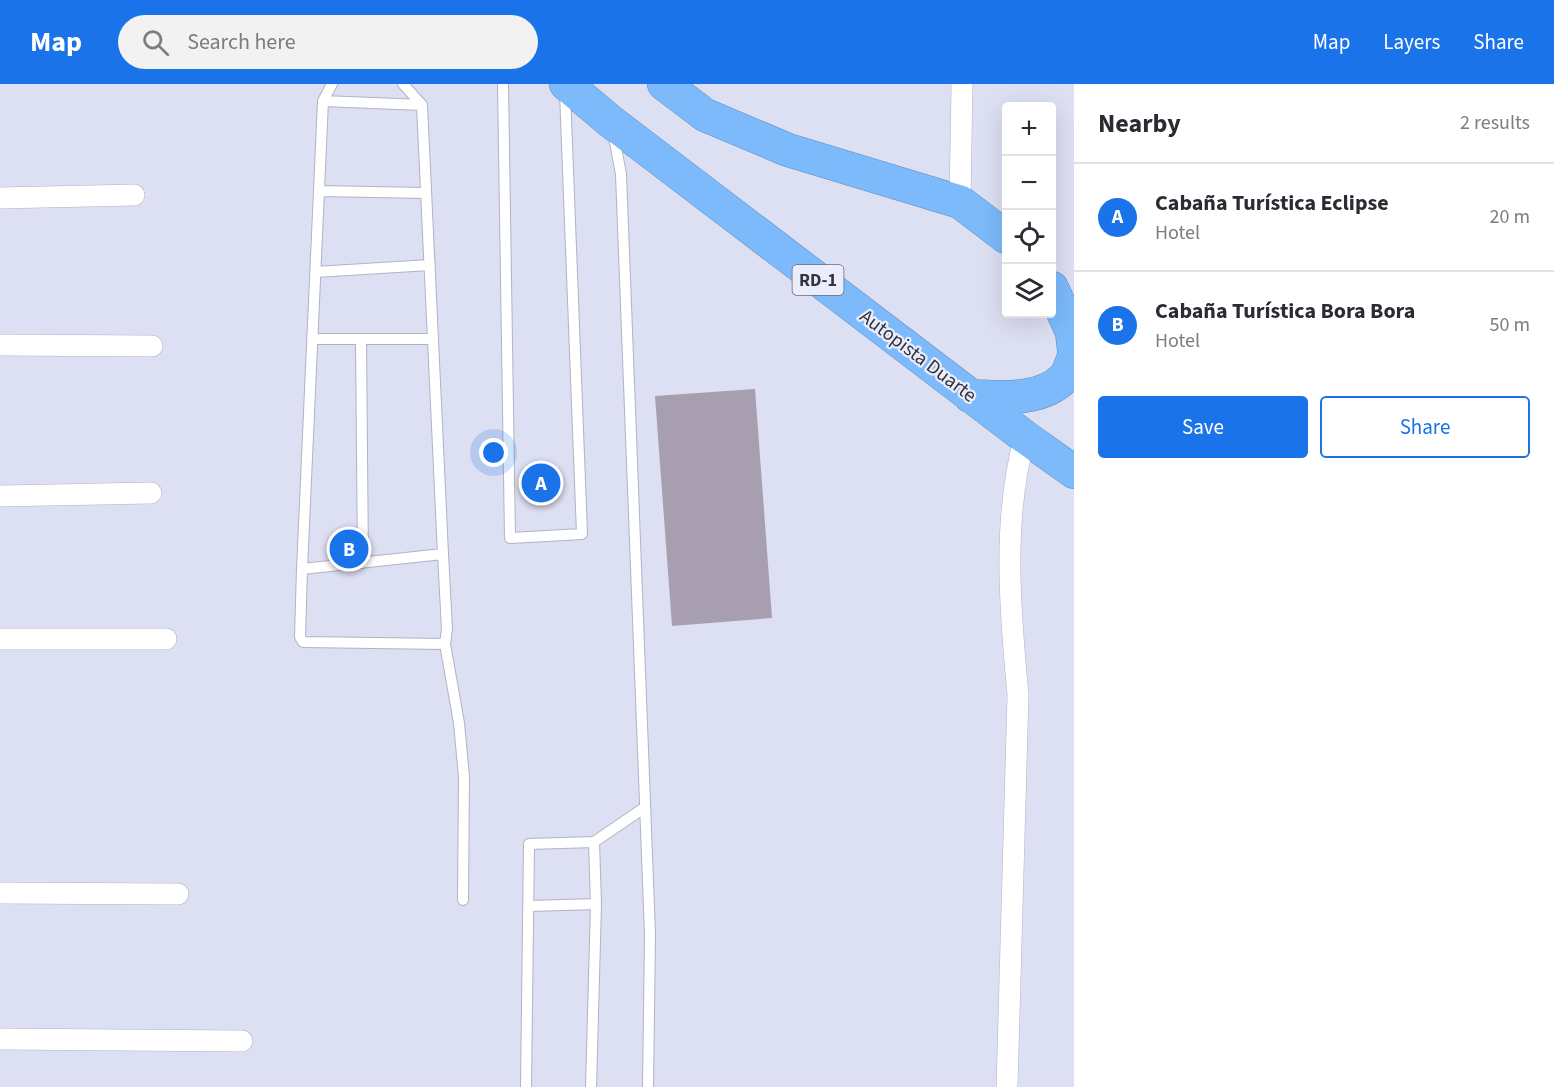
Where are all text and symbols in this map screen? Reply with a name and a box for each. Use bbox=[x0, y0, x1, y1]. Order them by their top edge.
search box bbox=[118, 15, 538, 69]
text: Map bbox=[30, 22, 82, 62]
icon: search bbox=[139, 26, 172, 59]
text: Search here bbox=[187, 26, 296, 58]
text: Map bbox=[1313, 27, 1350, 57]
text: Layers bbox=[1383, 27, 1440, 57]
text: Share bbox=[1473, 27, 1524, 57]
map controls bbox=[1002, 102, 1056, 318]
button: + bbox=[1002, 102, 1056, 156]
text: Nearby bbox=[1098, 105, 1181, 142]
text: 2 results bbox=[1460, 109, 1530, 137]
button: − bbox=[1002, 156, 1056, 210]
text: Cabaña Turística Eclipse bbox=[1155, 187, 1389, 219]
text: A bbox=[1112, 203, 1123, 231]
text: 20 m bbox=[1490, 203, 1530, 231]
button: locate bbox=[1002, 210, 1056, 264]
text: Hotel bbox=[1155, 219, 1200, 247]
button: layers bbox=[1002, 264, 1056, 318]
road number: RD-1 bbox=[792, 265, 844, 295]
text: Cabaña Turística Bora Bora bbox=[1155, 295, 1415, 327]
street label: Autopista Duarte bbox=[854, 303, 982, 409]
text: B bbox=[1111, 311, 1124, 339]
text: 50 m bbox=[1490, 311, 1530, 339]
text: Hotel bbox=[1155, 327, 1200, 355]
button: Save bbox=[1098, 396, 1308, 458]
button: Share bbox=[1320, 396, 1530, 458]
your location bbox=[479, 438, 508, 467]
pin: A bbox=[522, 460, 560, 506]
pin: B bbox=[330, 526, 368, 572]

